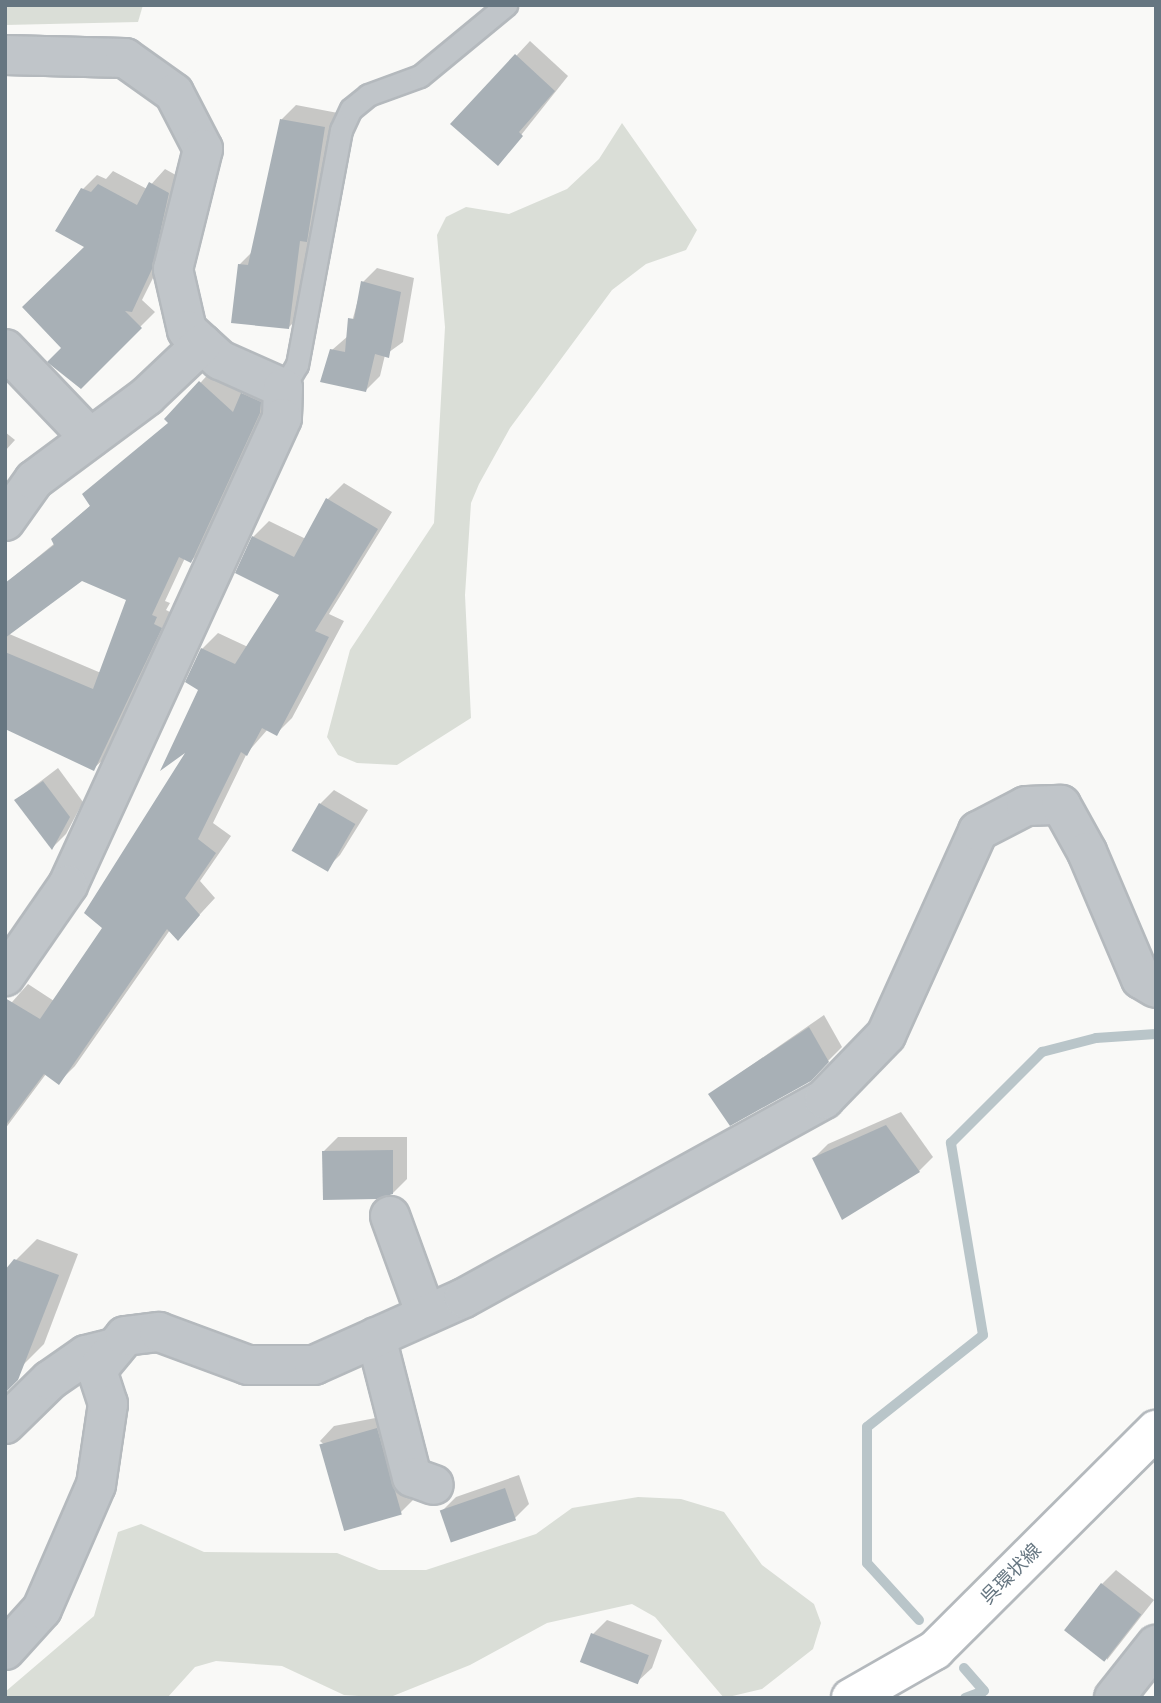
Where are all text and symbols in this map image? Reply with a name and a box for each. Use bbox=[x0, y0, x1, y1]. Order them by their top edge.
street label: 呉環状線 bbox=[976, 1539, 1046, 1609]

